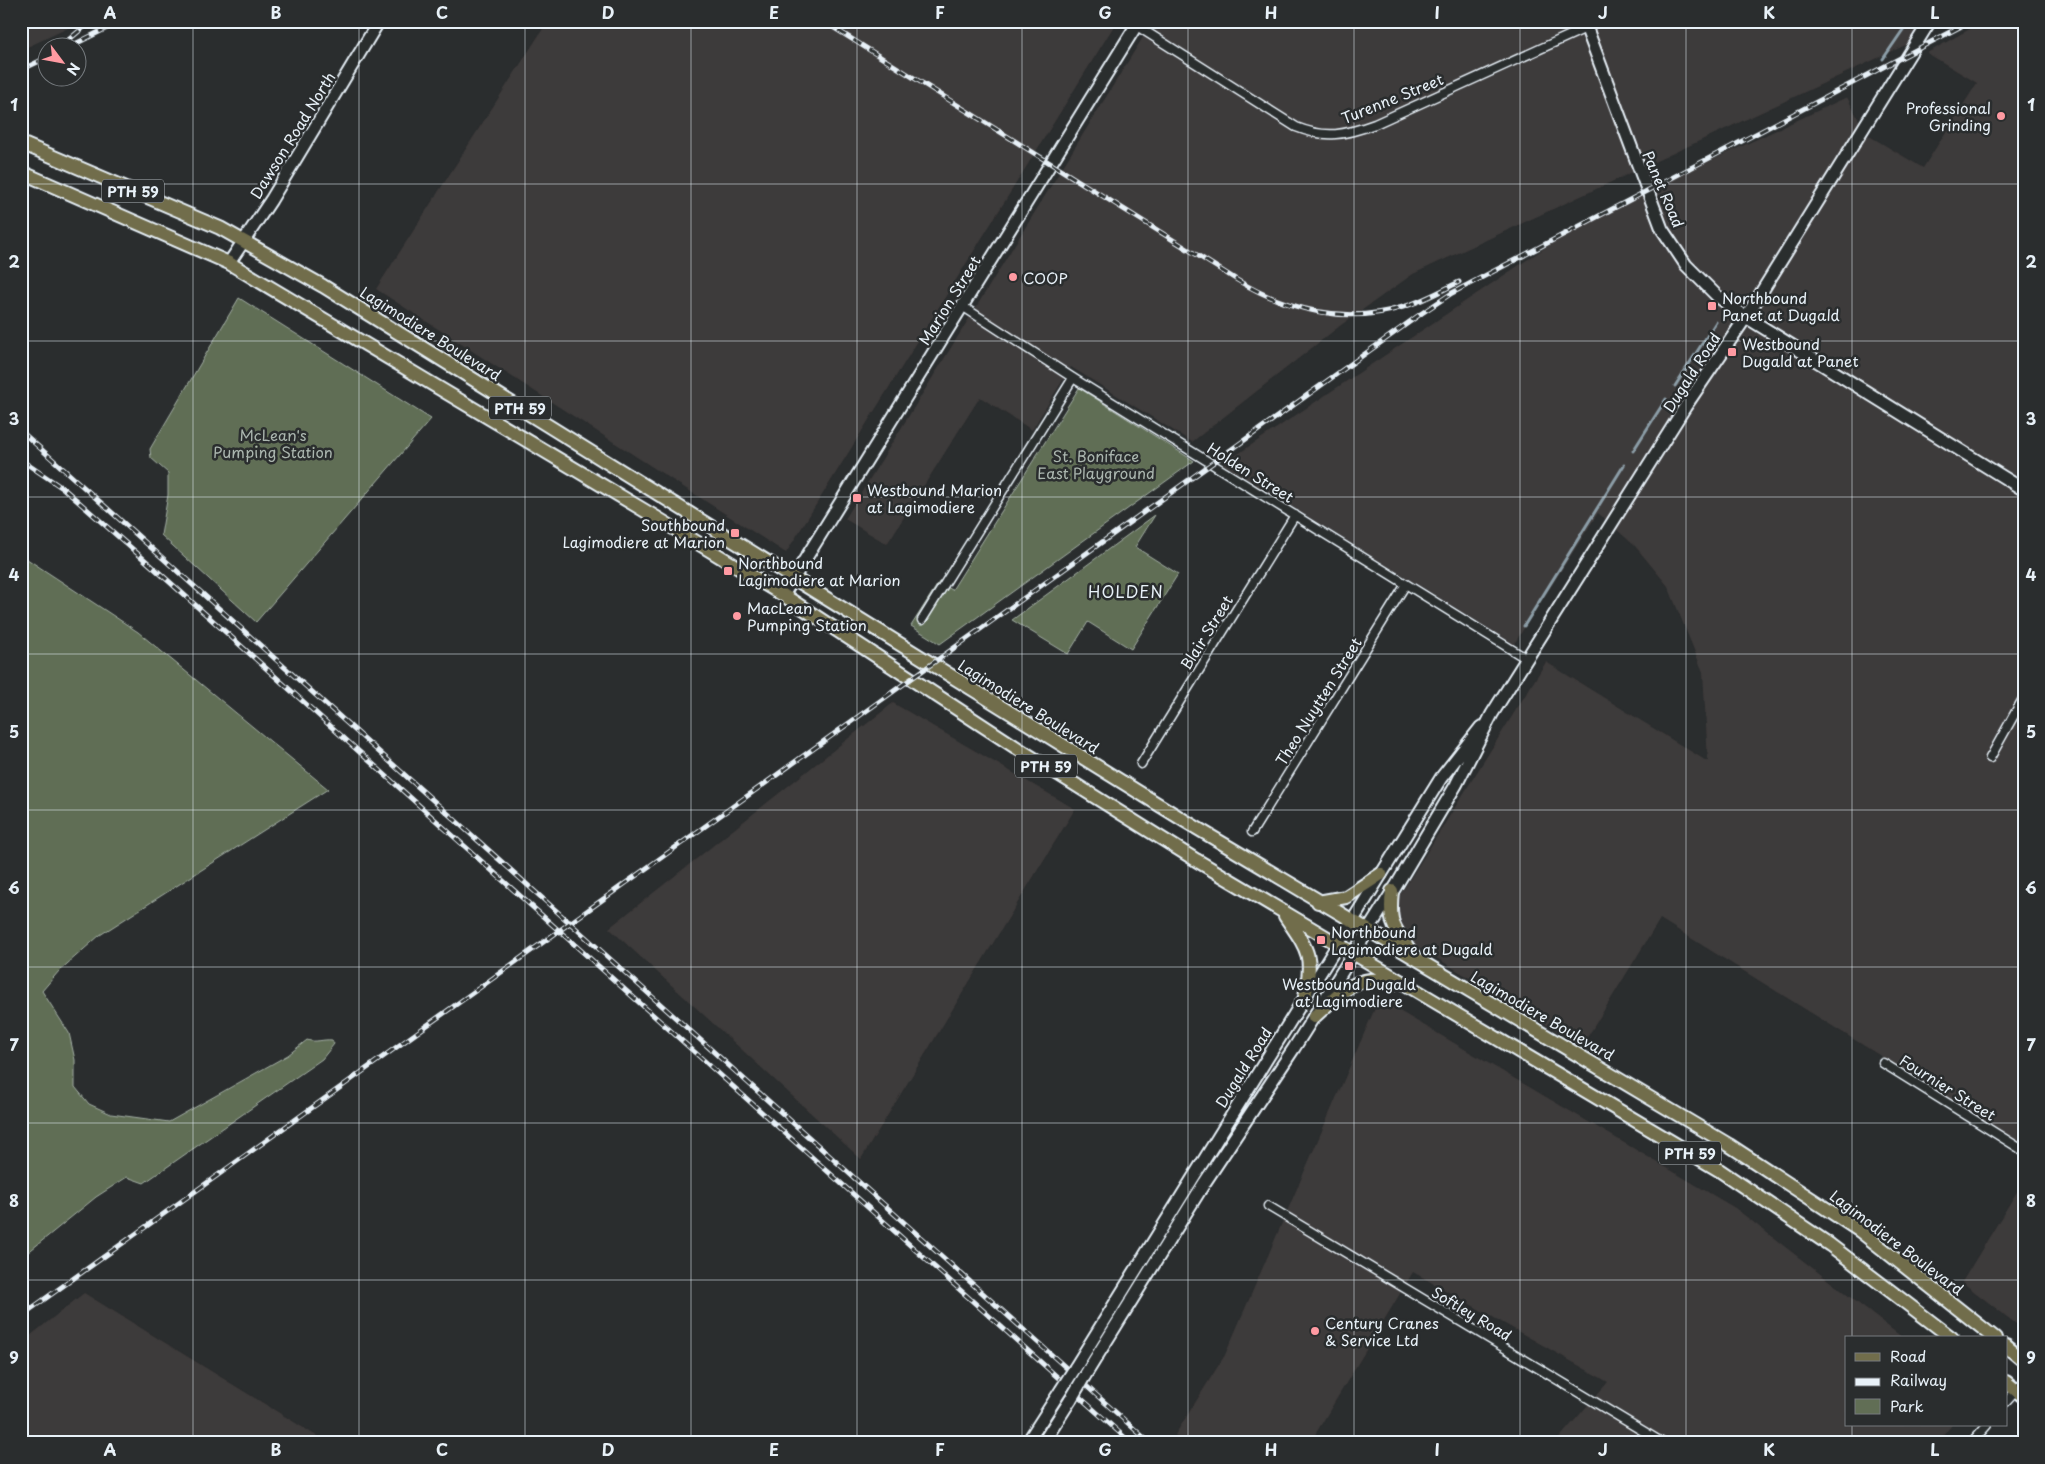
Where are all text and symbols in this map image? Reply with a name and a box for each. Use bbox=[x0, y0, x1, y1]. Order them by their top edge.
text: A bbox=[104, 0, 117, 24]
text: B bbox=[271, 0, 282, 24]
text: C bbox=[436, 0, 448, 24]
text: D bbox=[602, 0, 614, 24]
text: E bbox=[769, 0, 779, 24]
text: F bbox=[935, 0, 945, 24]
text: G bbox=[1098, 0, 1112, 24]
text: H bbox=[1265, 0, 1277, 24]
text: I bbox=[1434, 0, 1440, 24]
text: J bbox=[1598, 0, 1608, 24]
text: K bbox=[1763, 0, 1775, 24]
text: L bbox=[1930, 0, 1940, 24]
north arrow bbox=[38, 38, 88, 88]
text: N bbox=[62, 59, 85, 79]
street label: Dawson Road North bbox=[244, 67, 340, 203]
street label: Turenne Street bbox=[1337, 67, 1447, 129]
text: 1 bbox=[10, 92, 18, 116]
text: 1 bbox=[2027, 92, 2035, 116]
place label: Professional Grinding bbox=[1906, 96, 1991, 136]
marker: Professional Grinding bbox=[1995, 110, 2007, 122]
street label: Panet Road bbox=[1637, 147, 1691, 231]
road number: PTH 59 bbox=[102, 180, 164, 202]
text: 2 bbox=[8, 249, 20, 273]
text: 2 bbox=[2025, 249, 2037, 273]
street label: Marion Street bbox=[912, 251, 986, 349]
place label: COOP bbox=[1023, 266, 1068, 289]
marker: COOP bbox=[1007, 271, 1019, 283]
street label: Lagimodiere Boulevard bbox=[356, 280, 506, 386]
place label: Northbound Panet at Dugald bbox=[1722, 286, 1840, 326]
marker: Northbound Panet at Dugald bbox=[1706, 300, 1718, 312]
street label: Dugald Road bbox=[1657, 328, 1725, 416]
place label: Westbound Dugald at Panet bbox=[1742, 332, 1859, 372]
marker: Westbound Dugald at Panet bbox=[1726, 346, 1738, 358]
road number: PTH 59 bbox=[489, 396, 551, 419]
text: 3 bbox=[9, 406, 19, 430]
text: 3 bbox=[2026, 406, 2036, 430]
park label: McLean's Pumping Station bbox=[213, 423, 333, 463]
street label: Holden Street bbox=[1203, 436, 1299, 508]
park label: St. Boniface East Playground bbox=[1037, 444, 1155, 484]
place label: Westbound Marion at Lagimodiere bbox=[867, 478, 1002, 518]
marker: Westbound Marion at Lagimodiere bbox=[851, 492, 863, 504]
place label: Southbound Lagimodiere at Marion bbox=[562, 513, 725, 553]
marker: Southbound Lagimodiere at Marion bbox=[729, 527, 741, 539]
place label: Northbound Lagimodiere at Marion bbox=[738, 551, 901, 591]
text: 4 bbox=[9, 562, 20, 586]
text: 4 bbox=[2026, 562, 2037, 586]
marker: Northbound Lagimodiere at Marion bbox=[722, 565, 734, 577]
district label: HOLDEN bbox=[1088, 579, 1164, 603]
street label: Blair Street bbox=[1174, 590, 1238, 674]
place label: MacLean Pumping Station bbox=[747, 596, 867, 636]
marker: MacLean Pumping Station bbox=[731, 610, 743, 622]
street label: Theo Nuytten Street bbox=[1269, 632, 1367, 770]
street label: Lagimodiere Boulevard bbox=[954, 653, 1104, 759]
text: 5 bbox=[9, 719, 19, 743]
text: 5 bbox=[2026, 719, 2036, 743]
road number: PTH 59 bbox=[1015, 754, 1077, 778]
text: 6 bbox=[8, 875, 20, 899]
text: 6 bbox=[2025, 875, 2037, 899]
place label: Northbound Lagimodiere at Dugald bbox=[1331, 920, 1493, 960]
marker: Northbound Lagimodiere at Dugald bbox=[1315, 934, 1327, 946]
marker: Westbound Dugald at Lagimodiere bbox=[1343, 960, 1355, 972]
street label: Lagimodiere Boulevard bbox=[1467, 964, 1619, 1066]
place label: Westbound Dugald at Lagimodiere bbox=[1282, 972, 1416, 1012]
street label: Dugald Road bbox=[1209, 1022, 1277, 1112]
text: 7 bbox=[9, 1032, 19, 1056]
text: 7 bbox=[2026, 1032, 2036, 1056]
street label: Fournier Street bbox=[1895, 1048, 2001, 1126]
road number: PTH 59 bbox=[1659, 1142, 1721, 1164]
street label: Lagimodiere Boulevard bbox=[1825, 1184, 1969, 1300]
text: 8 bbox=[9, 1188, 19, 1212]
text: 8 bbox=[2026, 1188, 2036, 1212]
street label: Softley Road bbox=[1428, 1280, 1516, 1346]
place label: Century Cranes & Service Ltd bbox=[1325, 1311, 1439, 1351]
marker: Century Cranes & Service Ltd bbox=[1309, 1325, 1321, 1337]
legend bbox=[1845, 1336, 2008, 1426]
text: Road bbox=[1890, 1344, 1926, 1367]
text: 9 bbox=[9, 1345, 19, 1369]
text: 9 bbox=[2026, 1345, 2036, 1369]
text: Railway bbox=[1890, 1368, 1947, 1391]
text: Park bbox=[1890, 1394, 1924, 1417]
text: A bbox=[104, 1437, 117, 1461]
text: B bbox=[271, 1437, 282, 1461]
text: C bbox=[436, 1437, 448, 1461]
text: D bbox=[602, 1437, 614, 1461]
text: E bbox=[769, 1437, 779, 1461]
text: F bbox=[935, 1437, 945, 1461]
text: G bbox=[1098, 1437, 1112, 1461]
text: H bbox=[1265, 1437, 1277, 1461]
text: I bbox=[1434, 1437, 1440, 1461]
text: J bbox=[1598, 1437, 1608, 1461]
text: K bbox=[1763, 1437, 1775, 1461]
text: L bbox=[1930, 1437, 1940, 1461]

